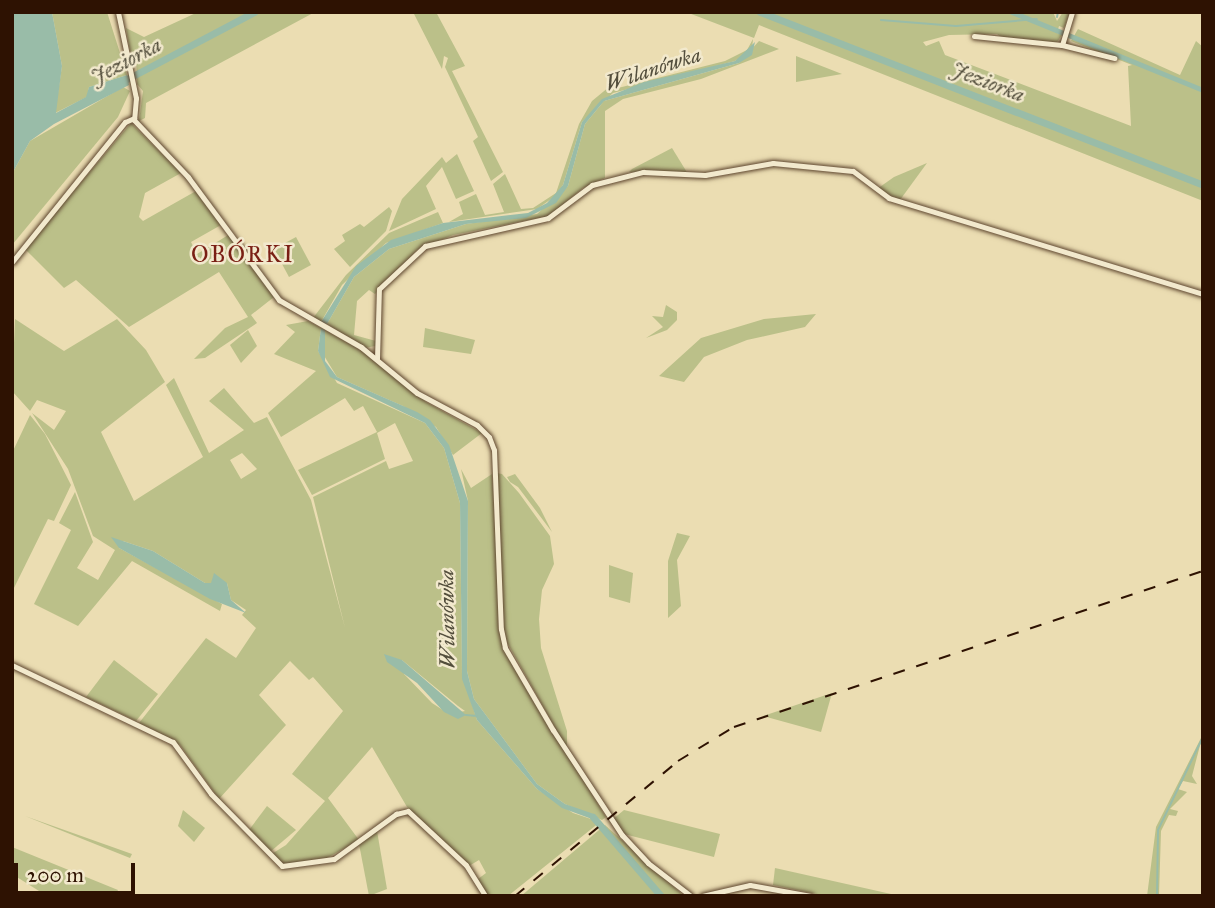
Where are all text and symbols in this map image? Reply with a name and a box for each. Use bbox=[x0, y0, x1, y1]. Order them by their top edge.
water label: Jeziorka bbox=[87, 32, 165, 90]
water label: Wilanówka bbox=[602, 42, 704, 96]
water label: Jeziorka bbox=[948, 57, 1028, 107]
district label: OBÓRKI bbox=[192, 240, 294, 268]
water label: Wilanówka bbox=[434, 569, 460, 669]
scale bar bbox=[18, 848, 138, 892]
text: 200 m bbox=[27, 862, 84, 888]

